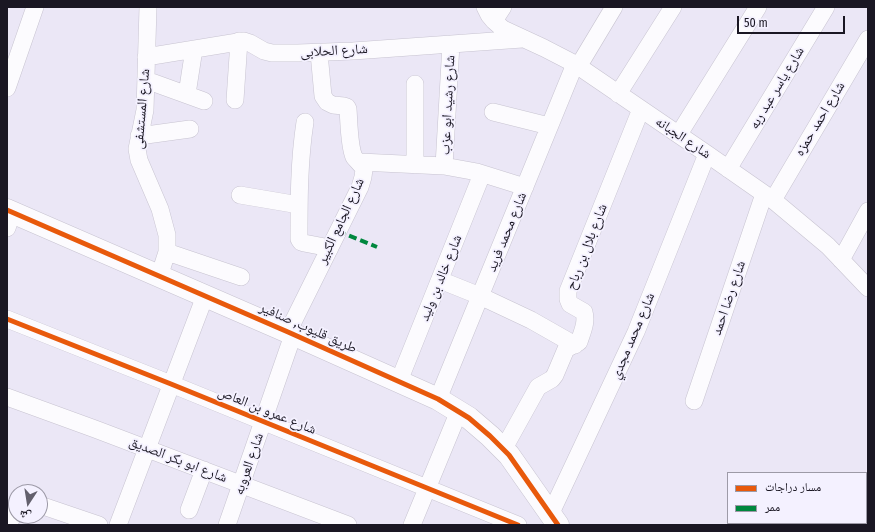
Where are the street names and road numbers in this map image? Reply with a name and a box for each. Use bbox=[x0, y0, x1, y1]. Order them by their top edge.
street label: شارع الحلابى bbox=[300, 41, 368, 61]
street label: شارع ياسر عبد ربه bbox=[746, 44, 808, 132]
street label: شارع رشيد ابو عزب bbox=[437, 55, 459, 155]
street label: شارع المستشفى bbox=[130, 68, 154, 150]
street label: شارع احمد حمزه bbox=[791, 79, 849, 159]
street label: شارع الجبانه bbox=[652, 113, 714, 163]
street label: شارع الجامع الكبير bbox=[314, 175, 368, 267]
street label: شارع محمد فريد bbox=[483, 190, 531, 274]
street label: شارع بلال بن رباح bbox=[563, 202, 611, 292]
street label: شارع خالد بن وليد bbox=[416, 232, 466, 324]
street label: شارع رضا احمد bbox=[708, 258, 750, 338]
street label: شارع محمد مجدي bbox=[607, 290, 659, 382]
street label: طريق قليوب, صنافير bbox=[257, 299, 359, 357]
street label: شارع عمرو بن العاص bbox=[215, 384, 319, 438]
street label: شارع العروبه bbox=[231, 431, 267, 497]
street label: شارع ابو بكر الصديق bbox=[127, 434, 229, 486]

